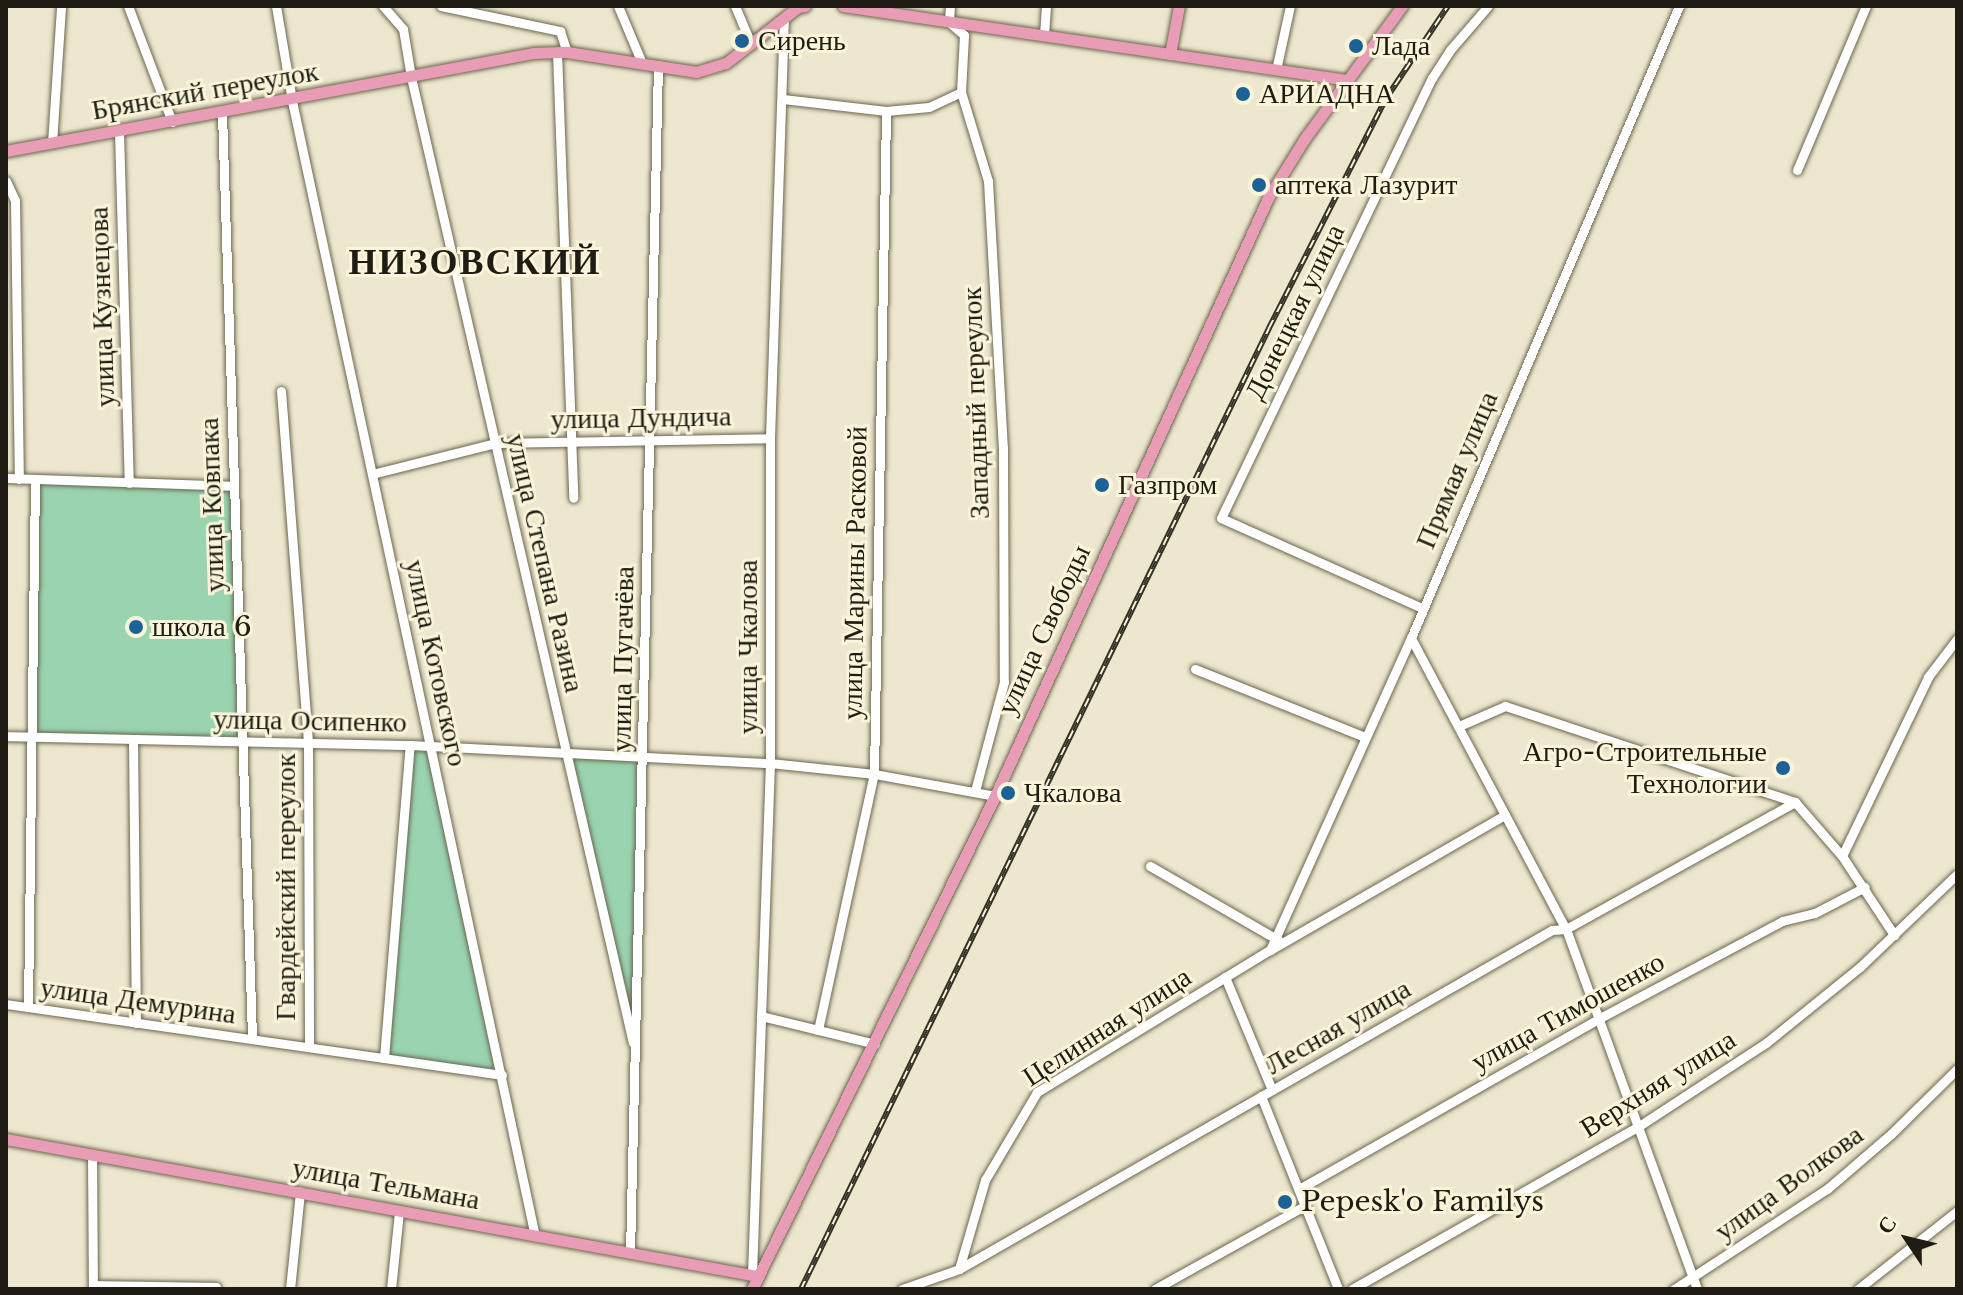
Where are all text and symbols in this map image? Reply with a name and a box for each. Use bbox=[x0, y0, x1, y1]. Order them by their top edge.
place label: Сирень bbox=[758, 24, 846, 58]
place label: Лада bbox=[1372, 29, 1430, 63]
marker: Сирень bbox=[733, 32, 751, 50]
marker: Лада bbox=[1347, 37, 1365, 55]
street label: Брянский переулок bbox=[89, 55, 321, 127]
place label: АРИАДНА bbox=[1259, 77, 1395, 111]
marker: АРИАДНА bbox=[1234, 85, 1252, 103]
place label: аптека Лазурит bbox=[1275, 168, 1457, 202]
marker: аптека Лазурит bbox=[1250, 176, 1268, 194]
street label: улица Кузнецова bbox=[82, 206, 122, 408]
street label: Донецкая улица bbox=[1238, 219, 1352, 405]
district label: НИЗОВСКИЙ bbox=[348, 240, 602, 284]
street label: Западный переулок bbox=[955, 286, 997, 520]
street label: Прямая улица bbox=[1409, 387, 1505, 553]
street label: улица Дундича bbox=[550, 400, 732, 436]
street label: улица Ковпака bbox=[192, 417, 232, 593]
street label: улица Марины Расковой bbox=[836, 426, 874, 720]
street label: улица Степана Разина bbox=[499, 430, 591, 696]
place label: Газпром bbox=[1118, 468, 1217, 502]
marker: Газпром bbox=[1093, 476, 1111, 494]
street label: улица Свободы bbox=[990, 540, 1098, 720]
street label: улица Котовского bbox=[398, 557, 474, 769]
street label: улица Чкалова bbox=[731, 560, 765, 734]
street label: улица Пугачёва bbox=[605, 566, 641, 752]
place label: школа 6 bbox=[152, 610, 252, 644]
marker: школа 6 bbox=[127, 618, 145, 636]
street label: улица Осипенко bbox=[213, 703, 407, 739]
place label: Агро-Строительные Технологии bbox=[1523, 735, 1767, 801]
street label: Гвардейский переулок bbox=[269, 753, 303, 1021]
marker: Агро-Строительные Технологии bbox=[1774, 759, 1792, 777]
place label: Чкалова bbox=[1024, 776, 1121, 810]
marker: Чкалова bbox=[999, 784, 1017, 802]
street label: улица Тимошенко bbox=[1466, 945, 1670, 1079]
street label: Целинная улица bbox=[1016, 960, 1198, 1094]
street label: улица Демурина bbox=[38, 971, 238, 1031]
street label: Лесная улица bbox=[1260, 972, 1416, 1082]
street label: Верхняя улица bbox=[1574, 1023, 1742, 1145]
street label: улица Волкова bbox=[1708, 1118, 1870, 1248]
street label: улица Тельмана bbox=[290, 1151, 482, 1217]
place label: Pepesk'o Familys bbox=[1301, 1185, 1544, 1219]
marker: Pepesk'o Familys bbox=[1276, 1193, 1294, 1211]
north arrow bbox=[1867, 1199, 1947, 1279]
text: С bbox=[1871, 1211, 1903, 1239]

